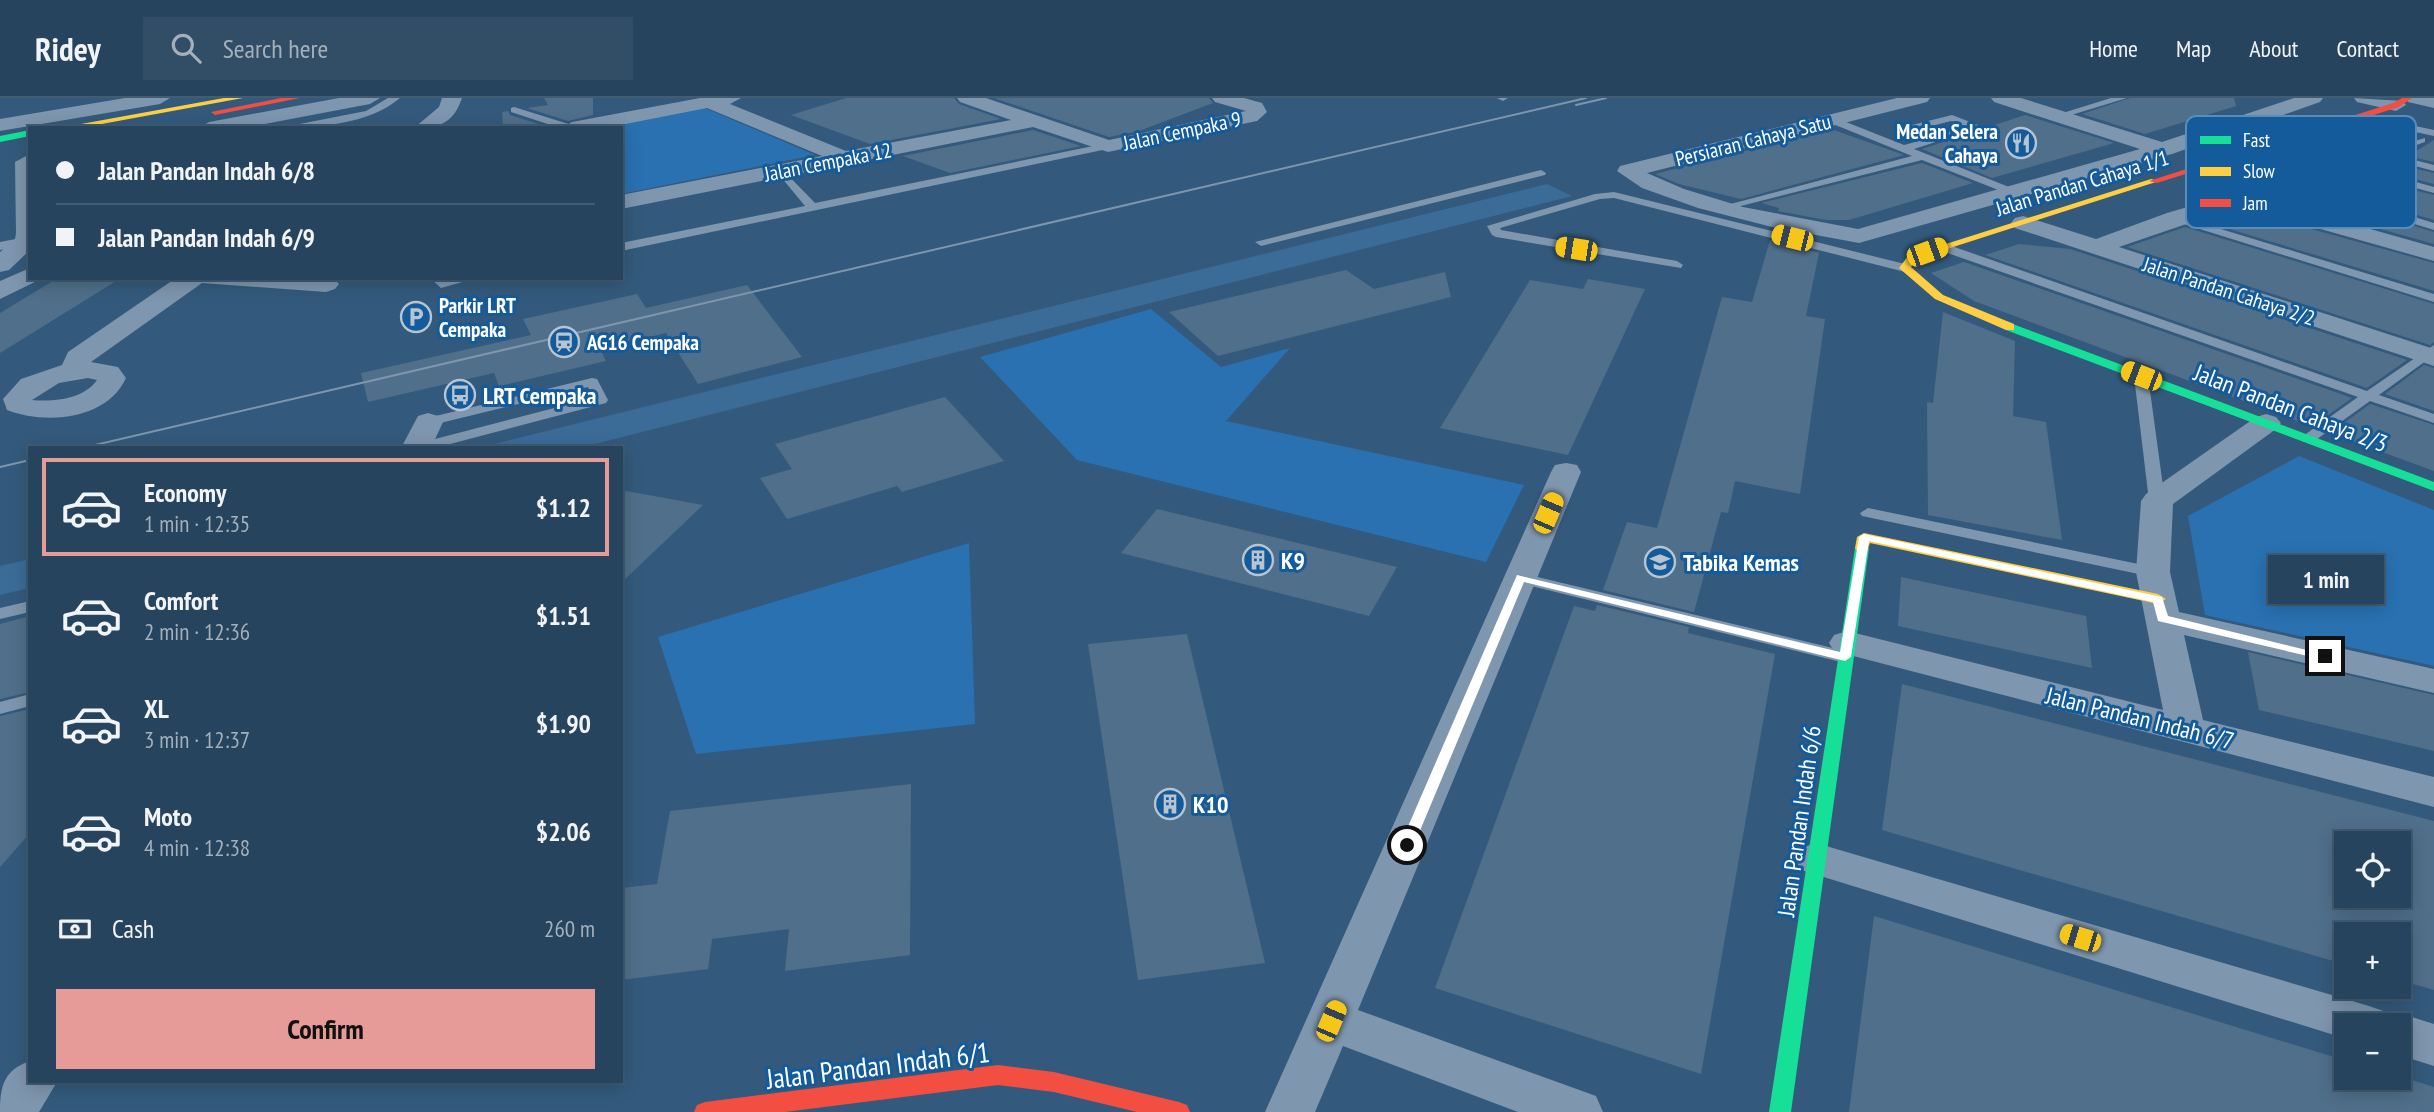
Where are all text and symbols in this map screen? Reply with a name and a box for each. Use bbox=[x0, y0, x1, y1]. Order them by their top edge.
search box bbox=[143, 17, 633, 80]
text: Ridey bbox=[35, 27, 101, 70]
icon: search bbox=[167, 29, 205, 67]
text: Search here bbox=[223, 32, 328, 65]
text: Home bbox=[2089, 33, 2138, 64]
text: Map bbox=[2176, 33, 2211, 64]
text: About bbox=[2249, 33, 2298, 64]
text: Contact bbox=[2336, 33, 2399, 64]
street label: Jalan Cempaka 9 bbox=[1120, 105, 1243, 157]
street label: Persiaran Cahaya Satu bbox=[1672, 108, 1834, 172]
legend bbox=[2186, 116, 2416, 228]
place label: Medan Selera Cahaya bbox=[1896, 118, 1998, 169]
restaurant icon: Medan Selera Cahaya bbox=[2004, 126, 2038, 160]
text: Fast bbox=[2243, 128, 2271, 152]
street label: Jalan Cempaka 12 bbox=[761, 136, 894, 188]
street label: Jalan Pandan Cahaya 1/1 bbox=[1991, 144, 2172, 222]
text: Jalan Pandan Indah 6/8 bbox=[98, 154, 315, 187]
text: Slow bbox=[2243, 159, 2276, 183]
text: Jam bbox=[2242, 191, 2268, 215]
text: Jalan Pandan Indah 6/9 bbox=[98, 221, 315, 254]
car bbox=[1770, 223, 1815, 253]
car bbox=[1554, 235, 1599, 263]
car bbox=[1904, 235, 1951, 269]
street label: Jalan Pandan Cahaya 2/2 bbox=[2139, 250, 2318, 332]
place label: Parkir LRT Cempaka bbox=[439, 292, 516, 343]
parking icon: Parkir LRT Cempaka bbox=[399, 300, 433, 334]
station icon: AG16 Cempaka bbox=[547, 325, 581, 359]
place label: AG16 Cempaka bbox=[586, 329, 699, 356]
street label: Jalan Pandan Cahaya 2/3 bbox=[2189, 356, 2392, 459]
car bbox=[2118, 359, 2165, 393]
bus stop icon: LRT Cempaka bbox=[443, 378, 477, 412]
place label: LRT Cempaka bbox=[483, 380, 597, 411]
icon: car bbox=[60, 476, 123, 539]
text: Economy bbox=[144, 476, 226, 509]
car bbox=[1531, 490, 1566, 536]
text: $1.12 bbox=[536, 491, 591, 524]
text: 1 min · 12:35 bbox=[144, 509, 250, 538]
building icon: K9 bbox=[1241, 543, 1275, 577]
place label: K9 bbox=[1281, 545, 1305, 576]
school or university icon: Tabika Kemas bbox=[1643, 545, 1677, 579]
place label: Tabika Kemas bbox=[1683, 547, 1799, 578]
callout: 1 min bbox=[2267, 554, 2383, 603]
text: 1 min bbox=[2303, 565, 2349, 594]
icon: car bbox=[60, 584, 123, 647]
text: Comfort bbox=[144, 584, 218, 617]
text: $1.51 bbox=[536, 599, 591, 632]
text: 2 min · 12:36 bbox=[144, 617, 250, 646]
route end bbox=[2309, 640, 2341, 672]
street label: Jalan Pandan Indah 6/7 bbox=[2042, 679, 2237, 756]
icon: car bbox=[60, 692, 123, 755]
text: XL bbox=[144, 692, 169, 725]
text: $1.90 bbox=[536, 707, 591, 740]
street label: Jalan Pandan Indah 6/6 bbox=[1770, 723, 1828, 919]
text: 3 min · 12:37 bbox=[144, 725, 250, 754]
building icon: K10 bbox=[1153, 787, 1187, 821]
place label: K10 bbox=[1193, 789, 1228, 820]
icon: car bbox=[60, 800, 123, 863]
text: Moto bbox=[144, 800, 192, 833]
text: $2.06 bbox=[536, 815, 591, 848]
route start bbox=[1391, 829, 1423, 861]
map controls bbox=[2334, 831, 2411, 1090]
button: locate bbox=[2334, 831, 2411, 908]
text: 4 min · 12:38 bbox=[144, 833, 250, 862]
icon: cash bbox=[56, 910, 94, 948]
text: Cash bbox=[112, 912, 154, 945]
text: 260 m bbox=[544, 914, 595, 943]
car bbox=[2057, 922, 2104, 954]
button: + bbox=[2334, 922, 2411, 999]
button: Confirm bbox=[56, 989, 595, 1069]
car bbox=[1314, 998, 1349, 1044]
button: − bbox=[2334, 1013, 2411, 1090]
street label: Jalan Pandan Indah 6/1 bbox=[763, 1033, 992, 1097]

